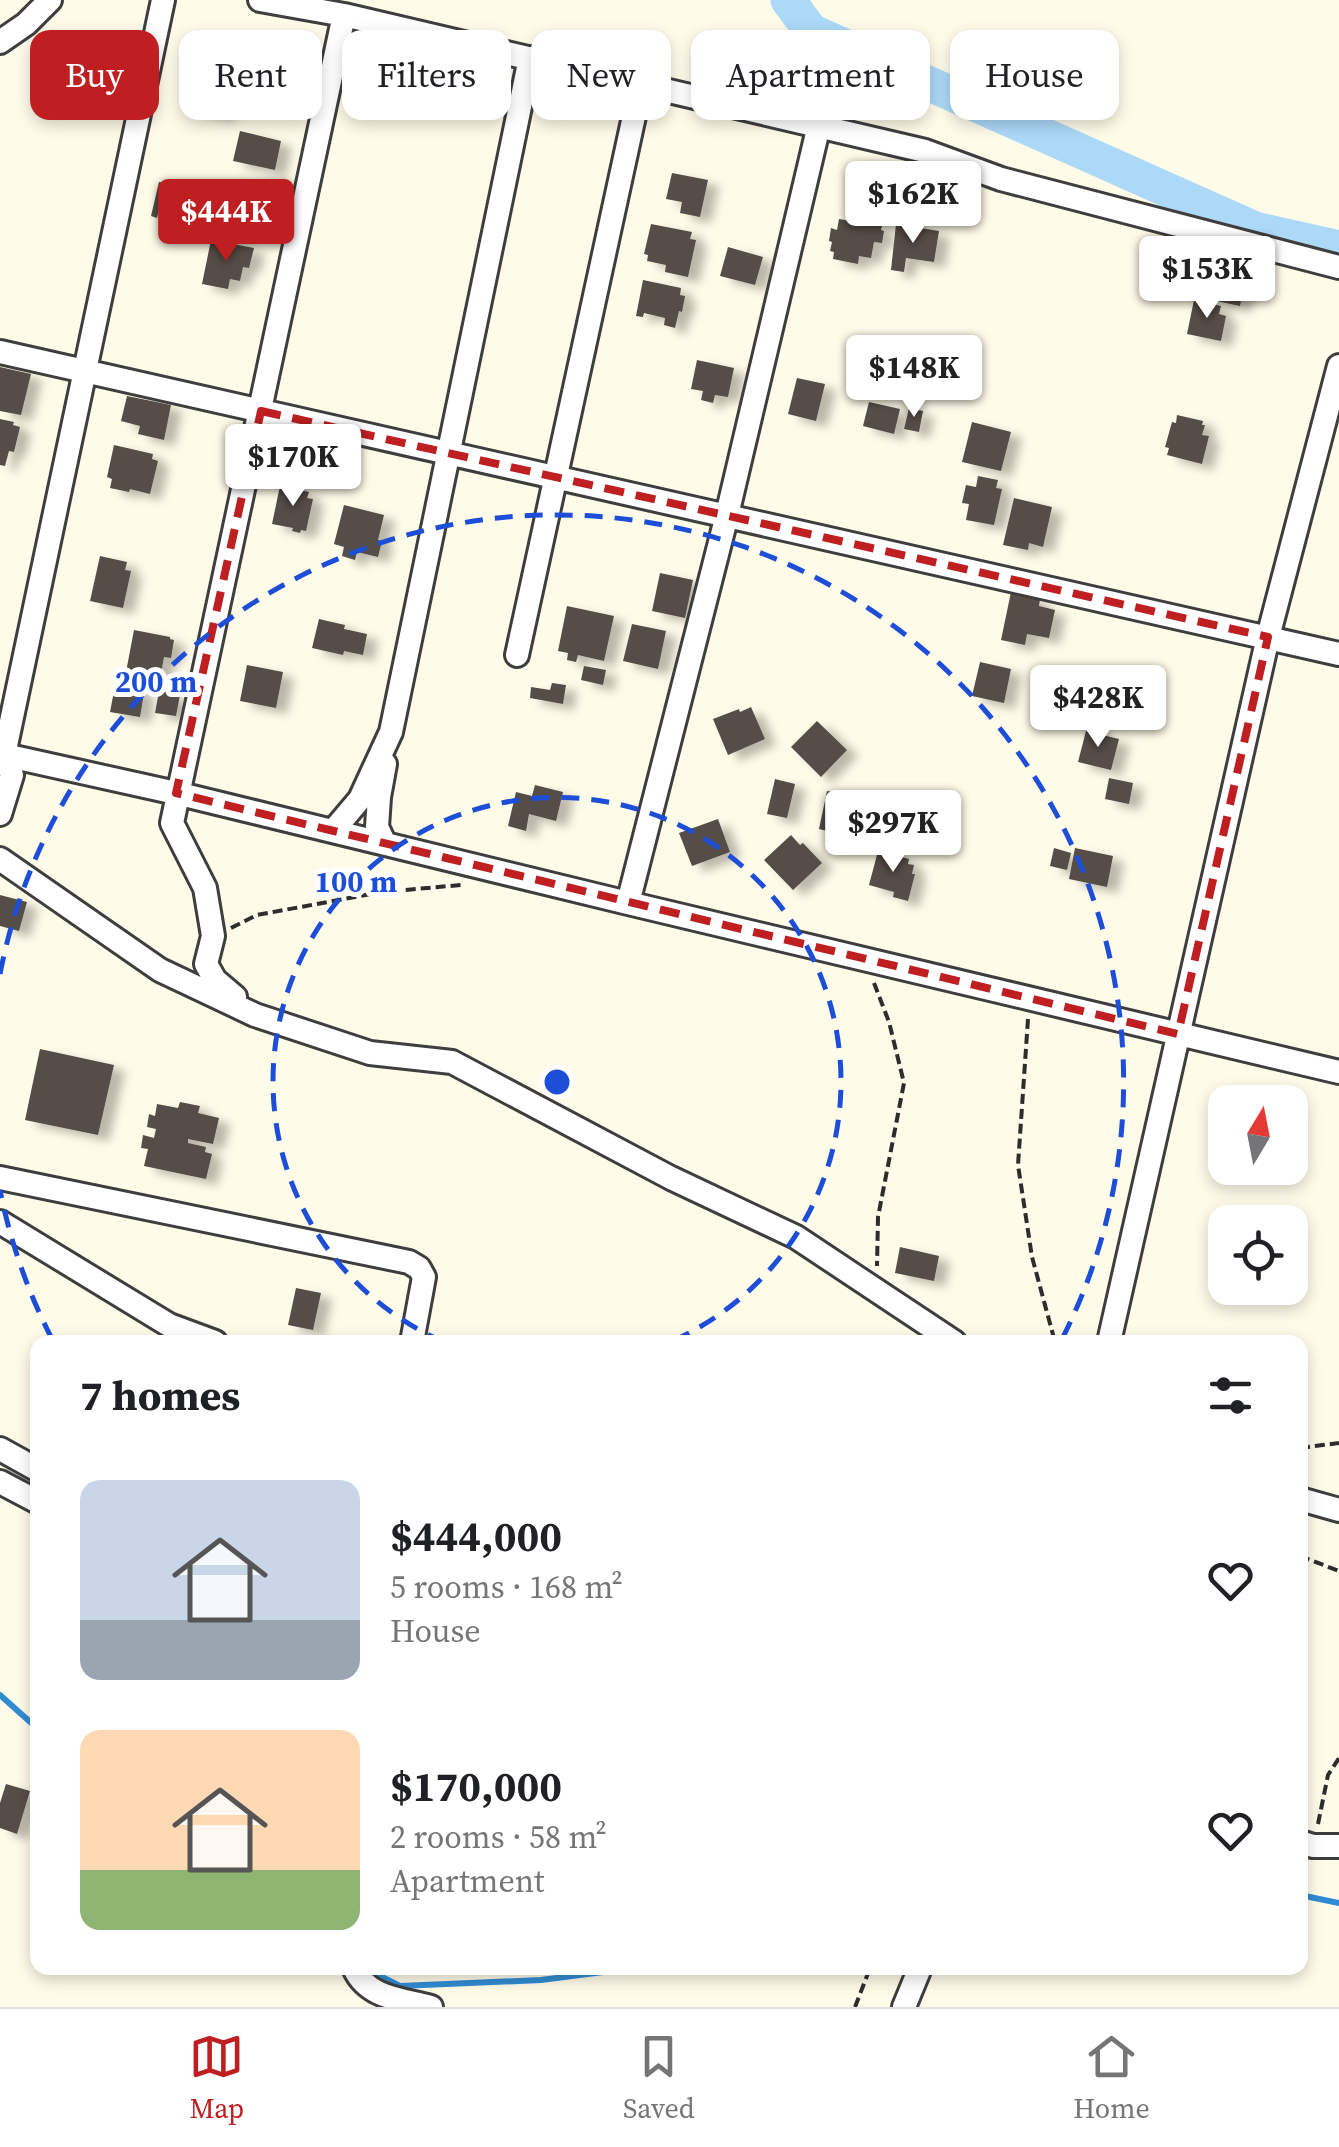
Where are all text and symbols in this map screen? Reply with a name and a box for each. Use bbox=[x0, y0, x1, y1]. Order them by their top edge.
chip: Buy bbox=[30, 30, 159, 120]
chip: Rent bbox=[179, 30, 322, 120]
chip: Filters bbox=[342, 30, 511, 120]
chip: New bbox=[531, 30, 671, 120]
chip: Apartment bbox=[691, 30, 930, 120]
chip: House bbox=[950, 30, 1119, 120]
pin: $162K bbox=[843, 161, 983, 246]
text: $162K bbox=[867, 171, 959, 215]
pin: $444K bbox=[156, 179, 296, 264]
text: $444K bbox=[180, 189, 272, 233]
pin: $153K bbox=[1137, 236, 1277, 321]
text: $153K bbox=[1161, 246, 1253, 290]
pin: $148K bbox=[844, 335, 984, 420]
text: $148K bbox=[868, 345, 960, 389]
pin: $170K bbox=[223, 424, 363, 509]
text: $170K bbox=[247, 434, 339, 478]
text: 200 m bbox=[115, 661, 197, 702]
pin: $428K bbox=[1028, 665, 1168, 750]
text: $428K bbox=[1052, 675, 1144, 719]
pin: $297K bbox=[823, 790, 963, 875]
text: $297K bbox=[847, 800, 939, 844]
text: 100 m bbox=[315, 861, 397, 902]
centre of rings bbox=[539, 1064, 575, 1100]
north arrow bbox=[1208, 1085, 1308, 1185]
map controls bbox=[1208, 1085, 1308, 1305]
button: locate bbox=[1208, 1205, 1308, 1305]
text: 7 homes bbox=[80, 1366, 240, 1424]
icon: filters bbox=[1203, 1368, 1258, 1423]
text: $444,000 bbox=[390, 1507, 562, 1565]
icon: home bbox=[160, 1520, 280, 1640]
icon: heart bbox=[1203, 1553, 1258, 1608]
text: 5 rooms · 168 m² bbox=[390, 1565, 623, 1609]
text: House bbox=[390, 1609, 481, 1653]
text: $170,000 bbox=[390, 1757, 562, 1815]
icon: home bbox=[160, 1770, 280, 1890]
icon: heart bbox=[1203, 1803, 1258, 1858]
text: 2 rooms · 58 m² bbox=[390, 1815, 607, 1859]
text: Apartment bbox=[390, 1859, 544, 1903]
tab: Map bbox=[189, 2029, 244, 2127]
tab: Saved bbox=[623, 2029, 695, 2127]
tab: Home bbox=[1073, 2029, 1150, 2127]

